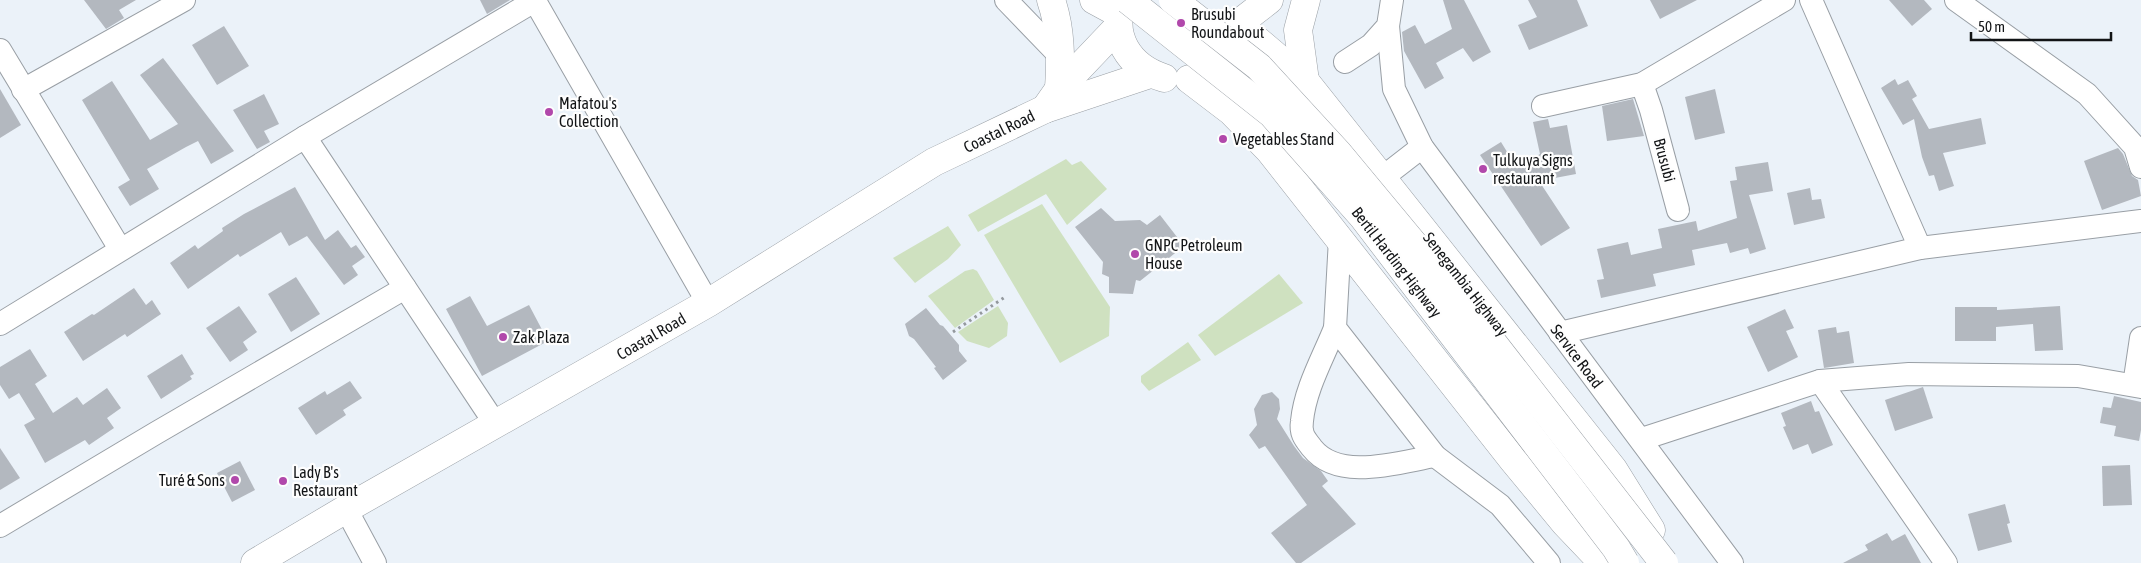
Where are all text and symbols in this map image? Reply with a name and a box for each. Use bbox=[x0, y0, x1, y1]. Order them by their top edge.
place label: Brusubi Roundabout bbox=[1191, 5, 1265, 41]
scale bar bbox=[1971, 10, 2111, 42]
marker: Brusubi Roundabout bbox=[1175, 17, 1187, 29]
text: 50 m bbox=[1978, 18, 2005, 35]
place label: Mafatou's Collection bbox=[559, 94, 619, 130]
marker: Mafatou's Collection bbox=[543, 106, 555, 118]
street label: Coastal Road bbox=[961, 106, 1037, 156]
place label: Vegetables Stand bbox=[1233, 130, 1334, 149]
marker: Vegetables Stand bbox=[1217, 133, 1229, 145]
street label: Brusubi bbox=[1651, 136, 1679, 184]
place label: Tulkuya Signs restaurant bbox=[1493, 151, 1573, 187]
marker: Tulkuya Signs restaurant bbox=[1477, 163, 1489, 175]
street label: Bertil Harding Highway bbox=[1348, 203, 1446, 322]
street label: Senegambia Highway bbox=[1419, 229, 1512, 340]
place label: GNPC Petroleum House bbox=[1145, 236, 1243, 272]
marker: GNPC Petroleum House bbox=[1129, 248, 1141, 260]
street label: Coastal Road bbox=[613, 309, 689, 363]
street label: Service Road bbox=[1547, 321, 1607, 391]
place label: Zak Plaza bbox=[513, 328, 570, 346]
marker: Zak Plaza bbox=[497, 331, 509, 343]
place label: Lady B's Restaurant bbox=[293, 463, 358, 499]
place label: Turé & Sons bbox=[159, 471, 225, 489]
marker: Turé & Sons bbox=[229, 474, 241, 486]
marker: Lady B's Restaurant bbox=[277, 475, 289, 487]

